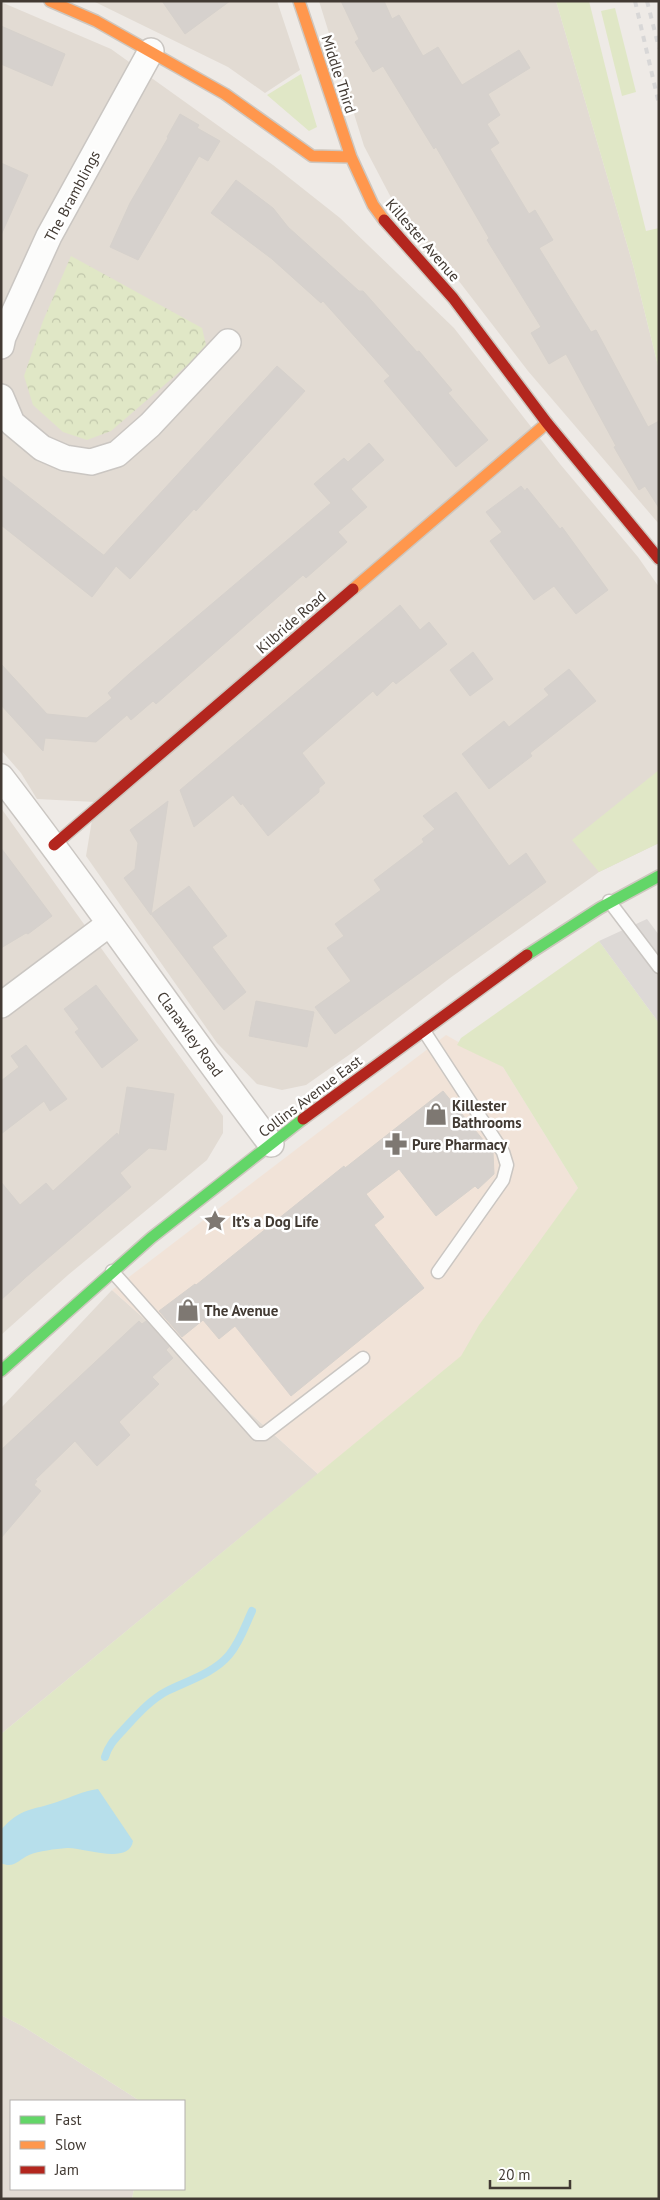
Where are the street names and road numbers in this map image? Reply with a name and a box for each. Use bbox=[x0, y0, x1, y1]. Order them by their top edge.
street label: Middle Third bbox=[317, 32, 361, 116]
street label: The Bramblings bbox=[40, 147, 104, 245]
street label: Killester Avenue bbox=[382, 195, 464, 285]
street label: Kilbride Road bbox=[252, 587, 330, 657]
street label: Clanawley Road bbox=[153, 988, 227, 1080]
street label: Collins Avenue East bbox=[255, 1051, 365, 1141]

